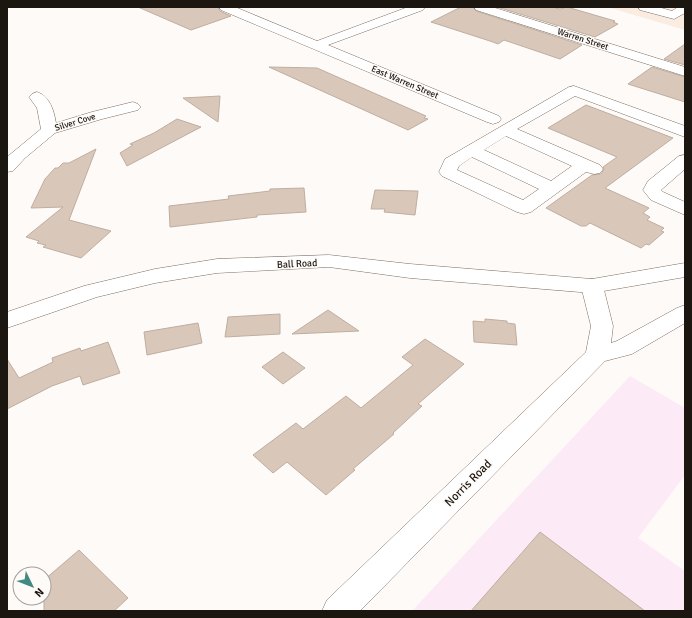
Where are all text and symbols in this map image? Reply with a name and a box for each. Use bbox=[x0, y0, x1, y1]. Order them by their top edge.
street label: Warren Street bbox=[556, 26, 610, 53]
street label: East Warren Street bbox=[370, 63, 440, 102]
street label: Silver Cove bbox=[53, 111, 97, 134]
street label: Ball Road bbox=[277, 257, 318, 271]
street label: Norris Road bbox=[442, 457, 495, 510]
north arrow bbox=[12, 566, 52, 606]
text: N bbox=[32, 585, 46, 600]

